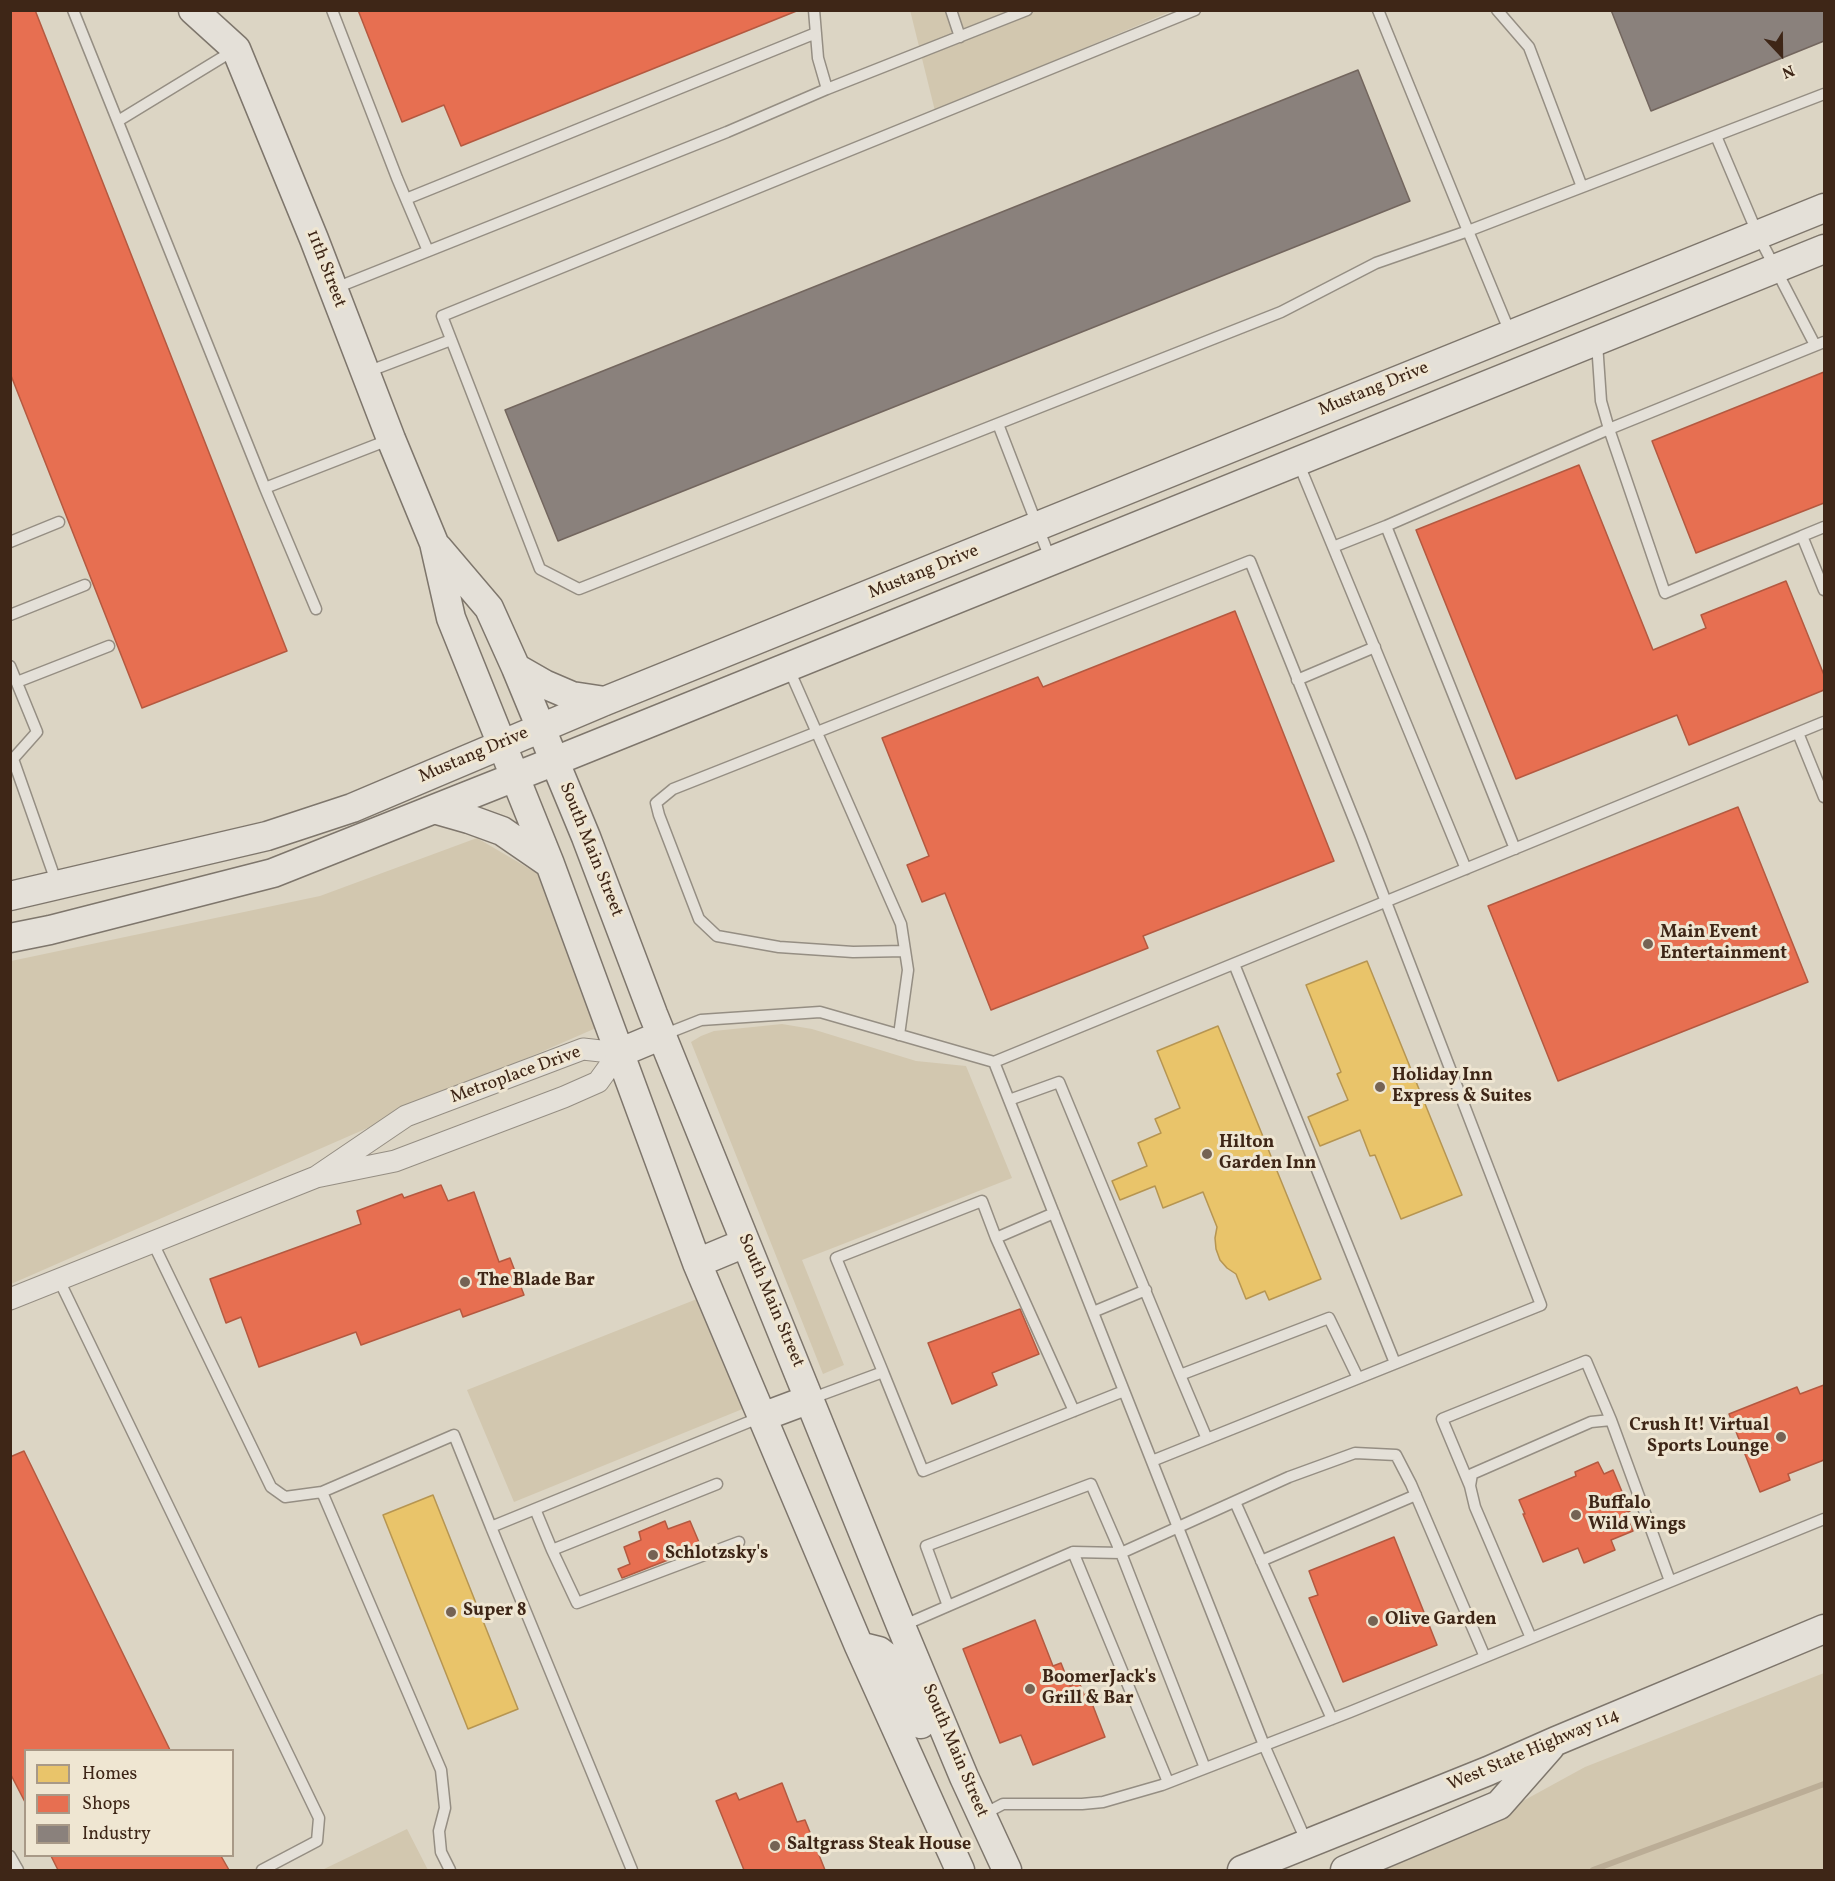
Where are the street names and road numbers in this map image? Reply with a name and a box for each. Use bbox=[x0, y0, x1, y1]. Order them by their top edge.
street label: 11th Street bbox=[300, 227, 350, 311]
street label: Mustang Drive bbox=[1316, 358, 1432, 422]
street label: Mustang Drive bbox=[866, 541, 982, 605]
street label: Mustang Drive bbox=[416, 723, 532, 789]
street label: South Main Street bbox=[553, 780, 627, 920]
street label: Metroplace Drive bbox=[448, 1042, 584, 1110]
street label: South Main Street bbox=[732, 1231, 808, 1371]
street label: South Main Street bbox=[916, 1681, 992, 1821]
street label: West State Highway 114 bbox=[1445, 1705, 1623, 1797]

